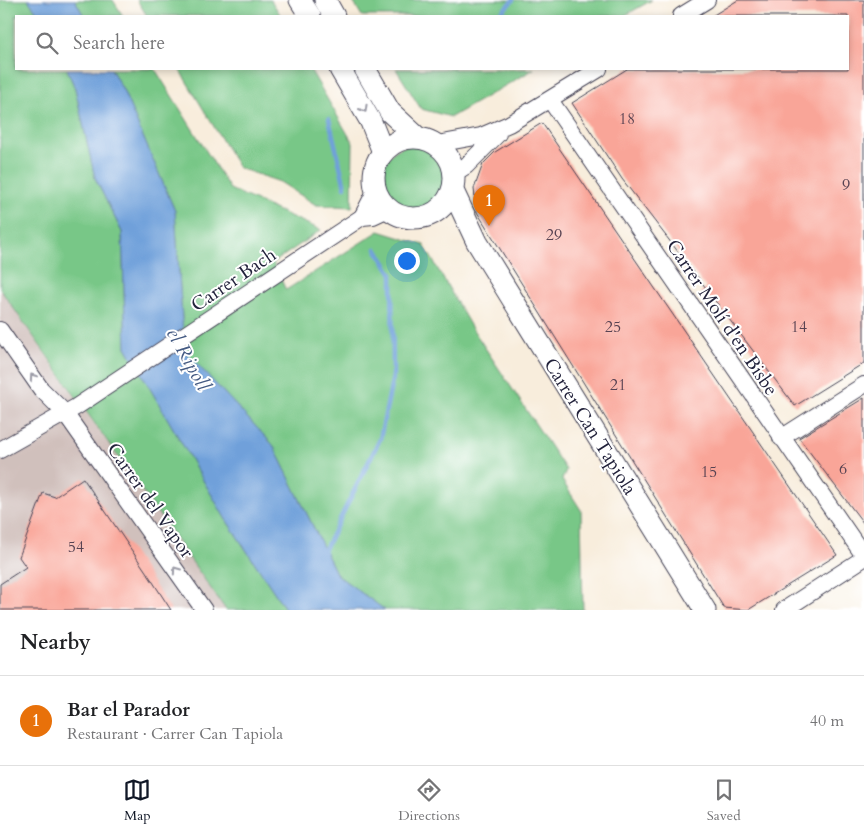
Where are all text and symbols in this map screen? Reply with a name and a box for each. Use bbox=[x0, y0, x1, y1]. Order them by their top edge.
search box bbox=[15, 15, 849, 70]
icon: search bbox=[33, 29, 61, 57]
text: Search here bbox=[73, 30, 165, 56]
one-way arrow bbox=[357, 104, 367, 113]
house number: 18 bbox=[619, 108, 635, 130]
house number: 9 bbox=[842, 174, 850, 196]
pin: 1 bbox=[473, 185, 505, 226]
house number: 29 bbox=[546, 224, 562, 246]
street label: Carrer Molí d'en Bisbe bbox=[660, 234, 784, 401]
street label: Carrer Bach bbox=[186, 241, 282, 318]
your location bbox=[394, 248, 420, 274]
house number: 25 bbox=[605, 316, 621, 338]
house number: 14 bbox=[791, 316, 807, 338]
water label: el Ripoll bbox=[160, 323, 217, 396]
street label: Carrer Can Tapiola bbox=[538, 353, 643, 500]
one-way arrow bbox=[30, 373, 39, 383]
house number: 21 bbox=[610, 374, 626, 396]
street label: Carrer del Vapor bbox=[101, 438, 200, 564]
house number: 6 bbox=[839, 458, 847, 480]
house number: 15 bbox=[701, 461, 717, 483]
house number: 54 bbox=[68, 536, 84, 558]
one-way arrow bbox=[173, 566, 182, 576]
text: Nearby bbox=[20, 628, 91, 657]
text: Bar el Parador bbox=[67, 697, 190, 723]
text: 1 bbox=[32, 710, 40, 732]
text: 40 m bbox=[810, 710, 844, 732]
text: Restaurant · Carrer Can Tapiola bbox=[67, 723, 283, 745]
tab: Map bbox=[123, 776, 151, 825]
tab: Directions bbox=[398, 776, 460, 825]
tab: Saved bbox=[707, 776, 741, 825]

